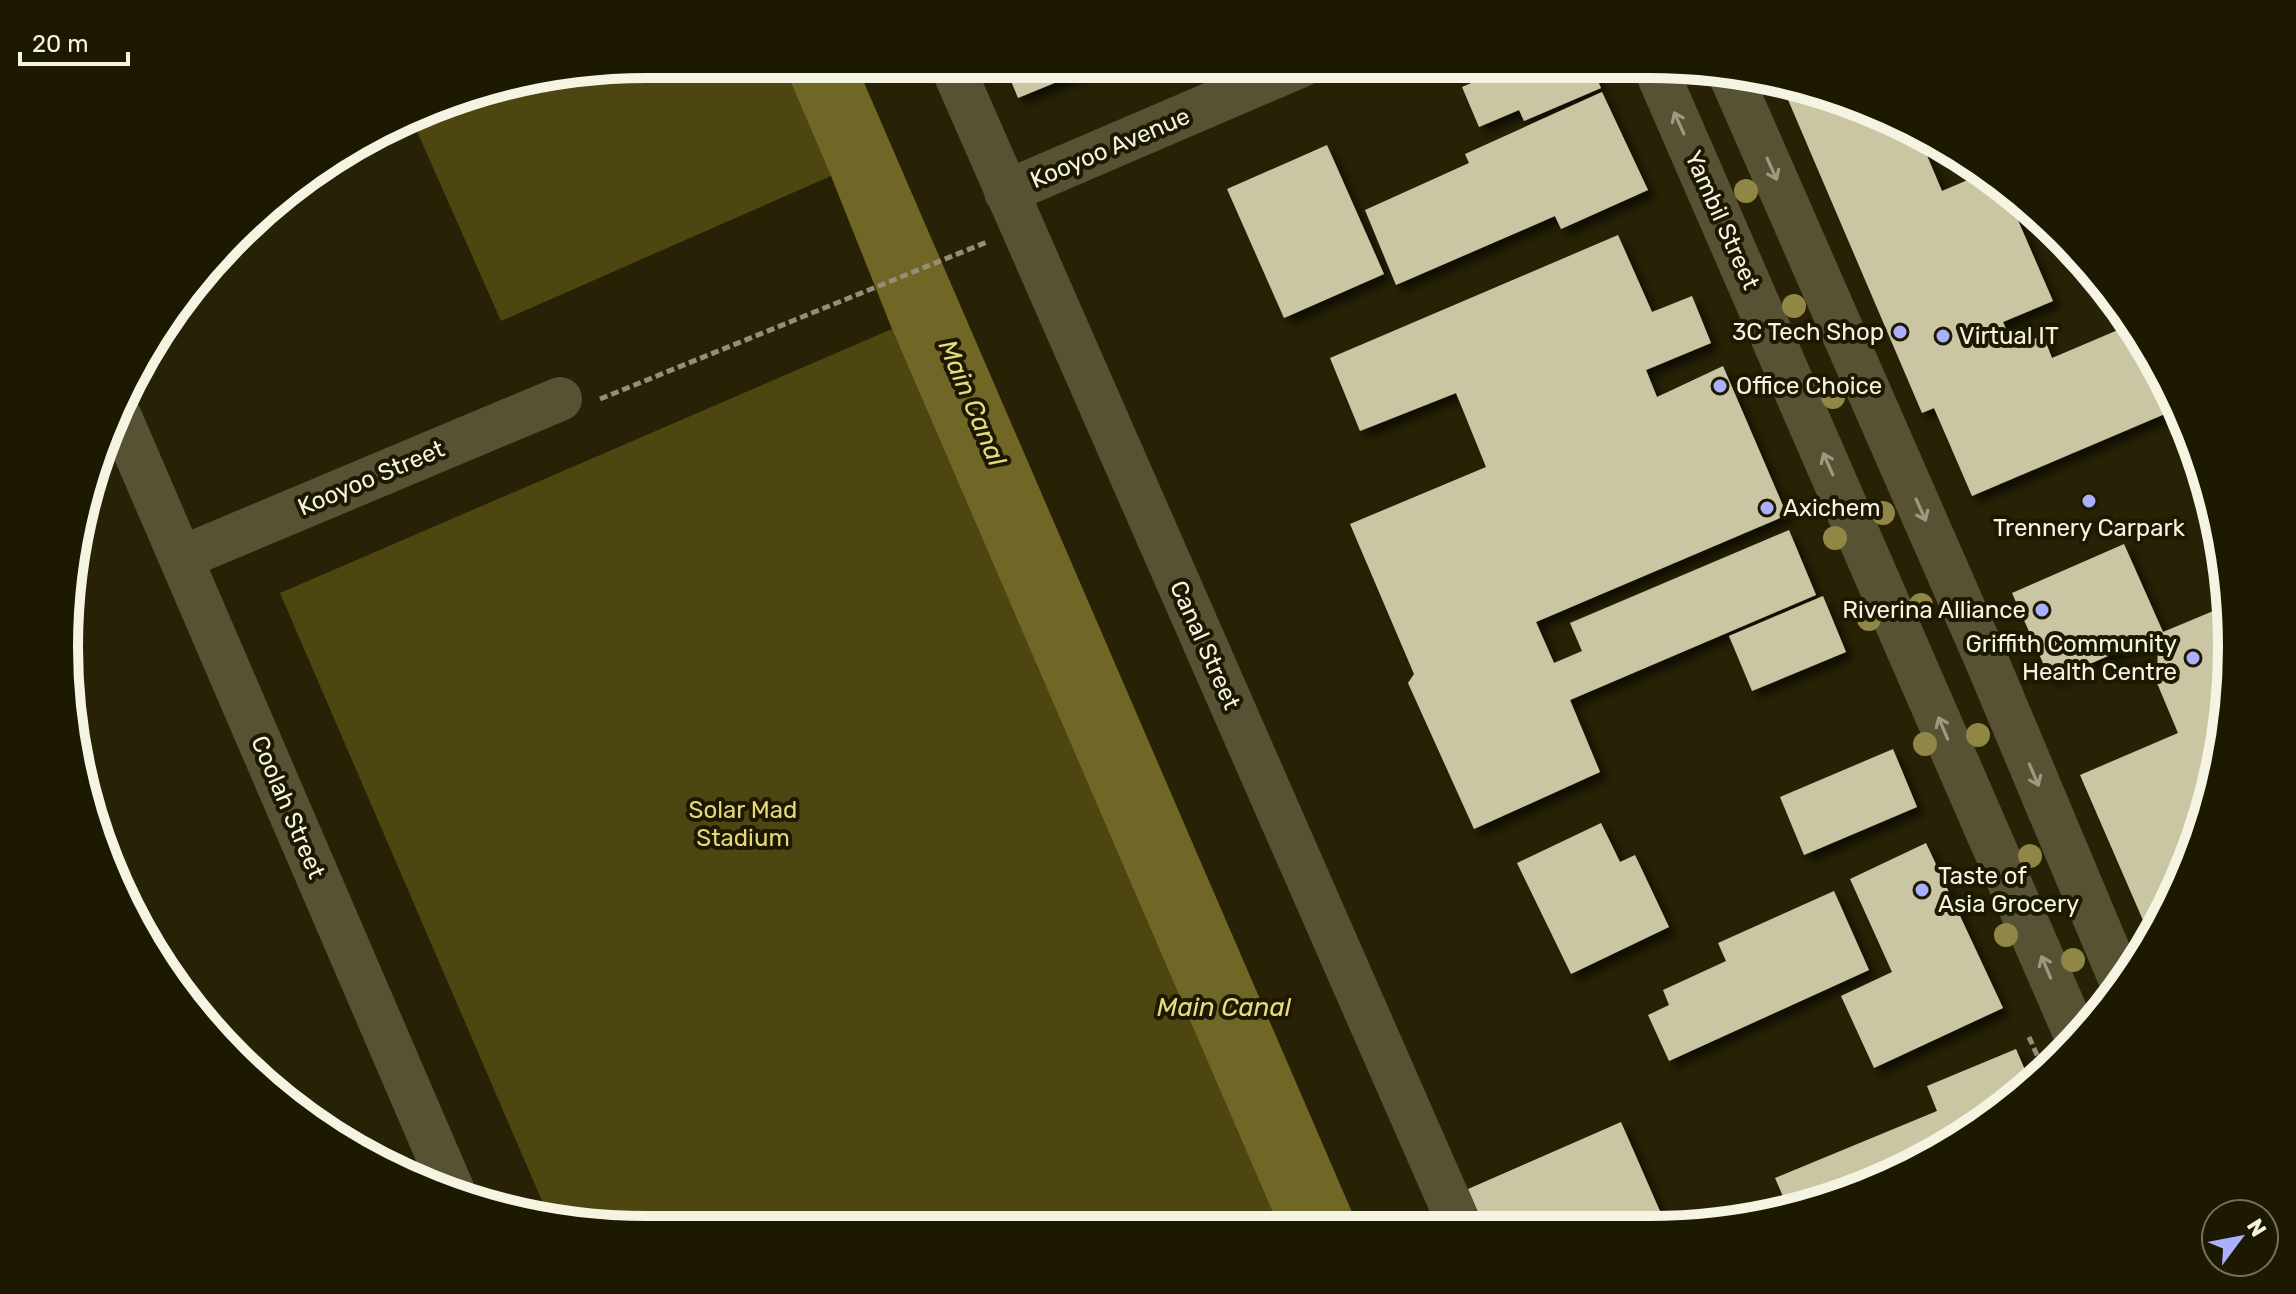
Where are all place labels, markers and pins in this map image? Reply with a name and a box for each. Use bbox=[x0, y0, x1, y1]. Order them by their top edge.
place label: 3C Tech Shop bbox=[1732, 318, 1884, 346]
place label: Virtual IT bbox=[1959, 322, 2059, 350]
marker: 3C Tech Shop bbox=[1891, 323, 1909, 341]
marker: Virtual IT bbox=[1934, 327, 1952, 345]
place label: Office Choice bbox=[1736, 372, 1882, 400]
marker: Office Choice bbox=[1711, 377, 1729, 395]
marker: Trennery Carpark bbox=[2080, 492, 2098, 510]
place label: Axichem bbox=[1783, 494, 1880, 522]
marker: Axichem bbox=[1758, 499, 1776, 517]
place label: Trennery Carpark bbox=[1993, 514, 2186, 542]
place label: Riverina Alliance bbox=[1842, 596, 2026, 624]
marker: Riverina Alliance bbox=[2033, 601, 2051, 619]
place label: Griffith Community Health Centre bbox=[1965, 630, 2177, 686]
marker: Griffith Community Health Centre bbox=[2184, 649, 2202, 667]
place label: Taste of Asia Grocery bbox=[1938, 862, 2079, 918]
marker: Taste of Asia Grocery bbox=[1913, 881, 1931, 899]

